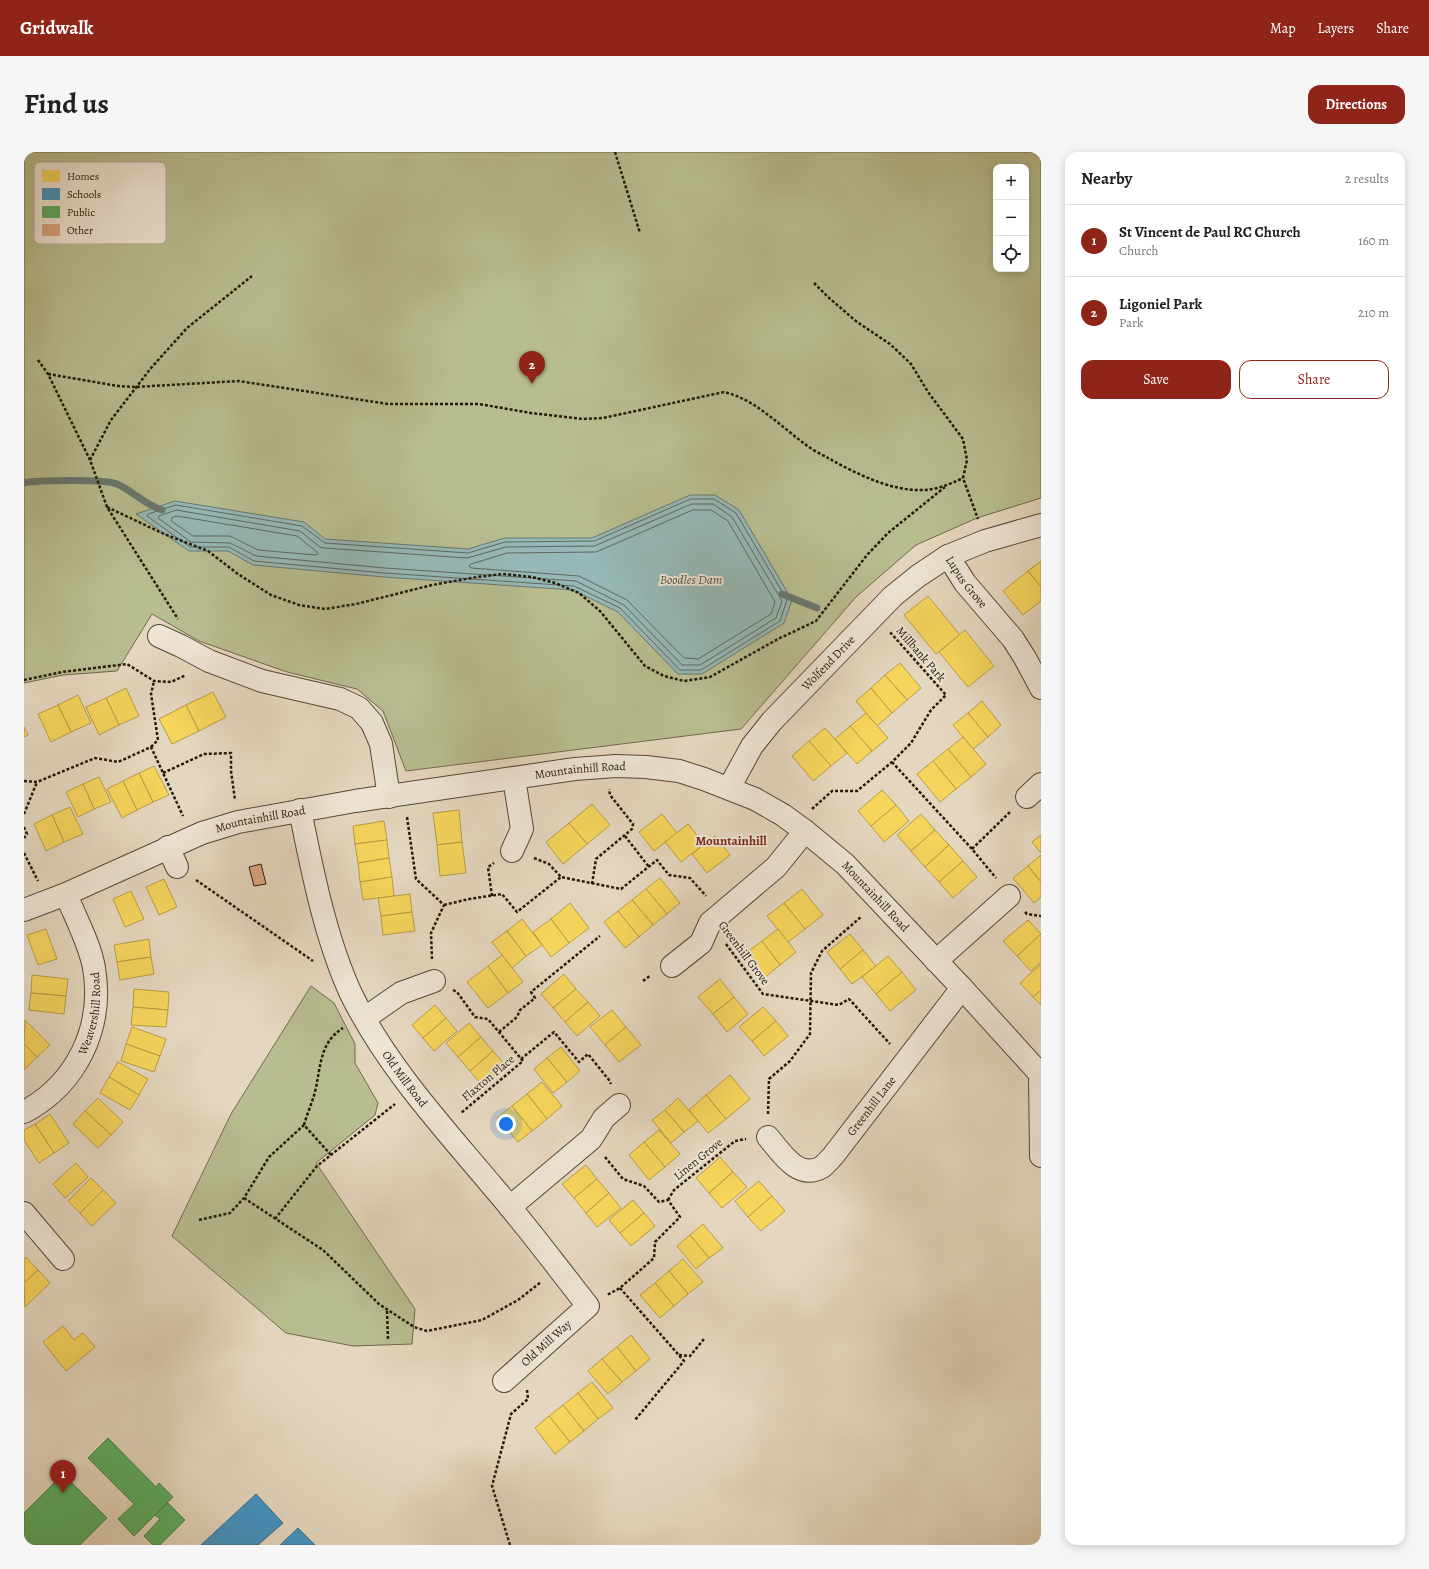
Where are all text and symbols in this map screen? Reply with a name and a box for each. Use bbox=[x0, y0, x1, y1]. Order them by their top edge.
text: Gridwalk bbox=[20, 15, 93, 41]
text: Map bbox=[1270, 19, 1296, 38]
text: Layers bbox=[1318, 19, 1354, 38]
text: Share bbox=[1376, 19, 1409, 38]
text: Find us bbox=[24, 85, 109, 123]
button: Directions bbox=[1308, 85, 1405, 124]
legend bbox=[34, 162, 166, 244]
map controls bbox=[993, 164, 1029, 272]
button: + bbox=[993, 164, 1029, 200]
text: Nearby bbox=[1081, 167, 1132, 190]
text: Homes bbox=[67, 169, 99, 184]
text: 2 results bbox=[1345, 170, 1389, 187]
text: Schools bbox=[67, 187, 101, 202]
button: − bbox=[993, 200, 1029, 236]
text: Public bbox=[67, 205, 95, 220]
text: St Vincent de Paul RC Church bbox=[1119, 222, 1301, 242]
text: Other bbox=[67, 223, 93, 238]
text: 1 bbox=[1092, 232, 1096, 249]
text: 160 m bbox=[1358, 232, 1389, 249]
button: locate bbox=[993, 236, 1029, 272]
text: Church bbox=[1119, 242, 1158, 259]
text: Ligoniel Park bbox=[1119, 294, 1202, 314]
text: 2 bbox=[1091, 304, 1097, 321]
text: 210 m bbox=[1358, 304, 1389, 321]
text: Park bbox=[1119, 314, 1143, 331]
pin: 2 bbox=[519, 351, 545, 384]
button: Save bbox=[1081, 360, 1231, 399]
button: Share bbox=[1239, 360, 1389, 399]
street label: Lupus Grove bbox=[942, 553, 991, 611]
water label: Boodles Dam bbox=[660, 571, 723, 588]
street label: Millbank Park bbox=[893, 623, 949, 685]
street label: Wolfend Drive bbox=[797, 632, 859, 694]
street label: Mountainhill Road bbox=[534, 758, 627, 783]
street label: Mountainhill Road bbox=[213, 802, 307, 837]
district label: Mountainhill bbox=[695, 832, 767, 849]
street label: Mountainhill Road bbox=[838, 858, 913, 936]
street label: Greenhill Grove bbox=[715, 918, 773, 988]
street label: Weavershill Road bbox=[74, 971, 104, 1058]
street label: Old Mill Road bbox=[378, 1047, 431, 1111]
street label: Flaxton Place bbox=[458, 1051, 518, 1105]
street label: Greenhill Lane bbox=[843, 1073, 899, 1139]
your location bbox=[496, 1114, 516, 1134]
street label: Linen Grove bbox=[670, 1134, 726, 1184]
street label: Old Mill Way bbox=[517, 1316, 575, 1370]
pin: 1 bbox=[50, 1460, 76, 1493]

